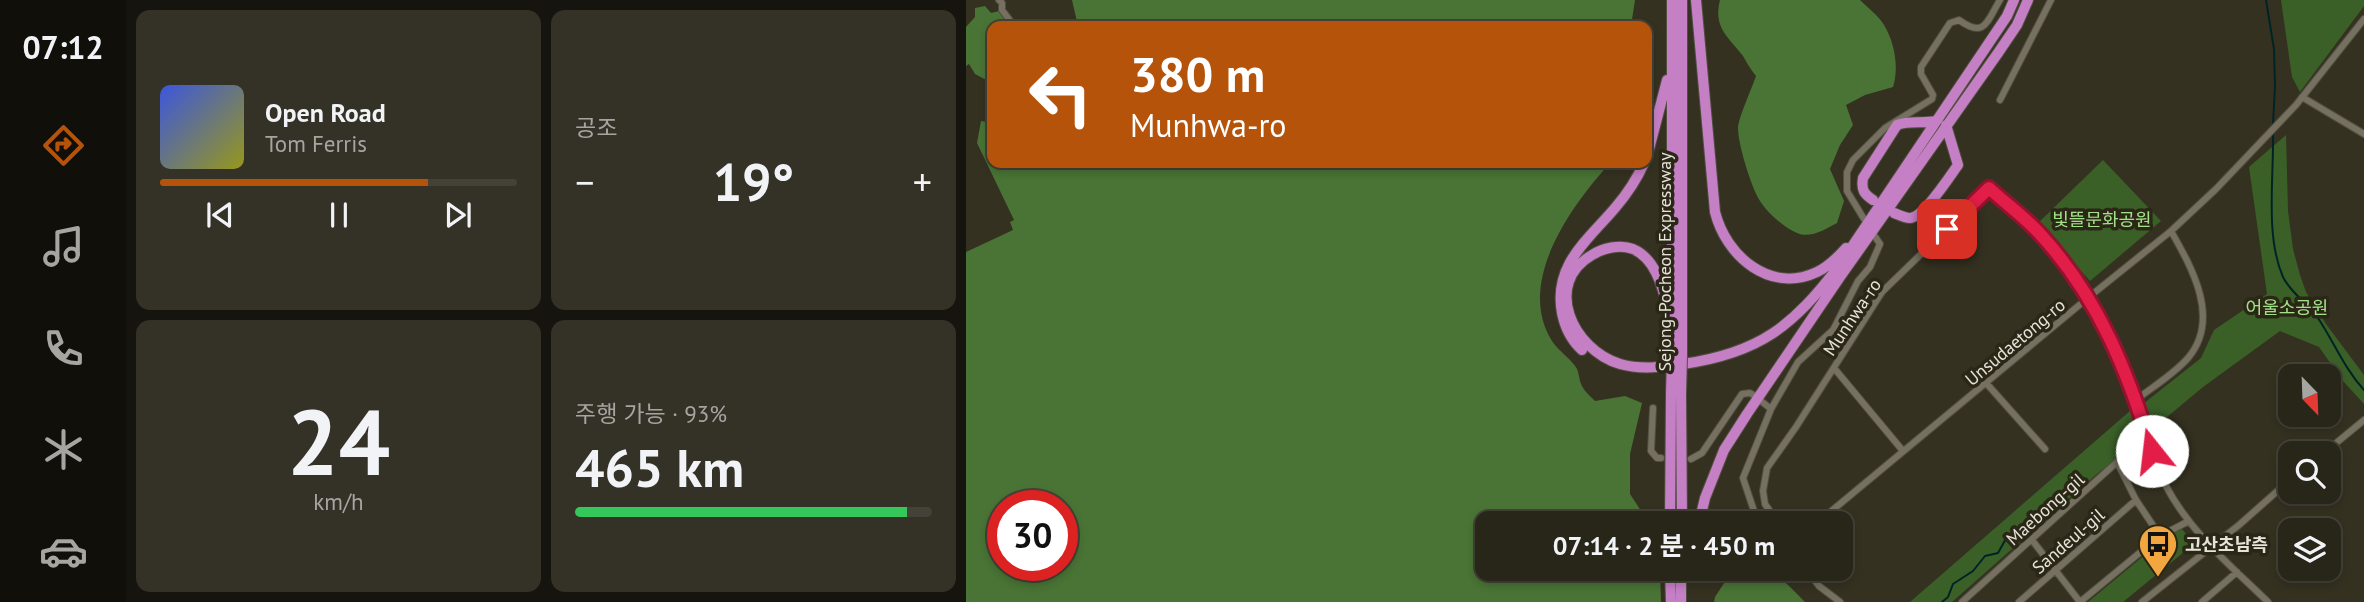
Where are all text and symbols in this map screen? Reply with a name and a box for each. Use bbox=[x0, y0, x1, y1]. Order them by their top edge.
text: 07:12 bbox=[22, 26, 104, 68]
text: 380 m bbox=[1130, 42, 1265, 106]
icon: left bbox=[1015, 49, 1106, 140]
text: Open Road bbox=[265, 96, 386, 129]
text: Munhwa-ro bbox=[1130, 104, 1287, 146]
text: 공조 bbox=[575, 113, 617, 142]
icon: directions bbox=[39, 121, 88, 170]
text: Tom Ferris bbox=[265, 129, 367, 158]
text: 19° bbox=[713, 148, 794, 215]
street label: Sejong-Pocheon Expressway bbox=[1653, 152, 1676, 372]
text: − bbox=[575, 157, 594, 206]
text: + bbox=[913, 157, 932, 206]
icon: previous bbox=[201, 196, 239, 234]
icon: pause bbox=[320, 196, 358, 234]
icon: next bbox=[439, 196, 477, 234]
pin bbox=[1917, 199, 1977, 259]
park label: 빛뜰문화공원 bbox=[2052, 208, 2152, 231]
icon: arrive bbox=[1928, 210, 1966, 248]
icon: music bbox=[39, 222, 88, 271]
street label: Munhwa-ro bbox=[1818, 274, 1886, 360]
street label: Unsudaetong-ro bbox=[1960, 293, 2070, 391]
park label: 어울소공원 bbox=[2246, 296, 2328, 319]
icon: phone bbox=[39, 324, 88, 373]
north arrow bbox=[2278, 364, 2342, 427]
map controls bbox=[2278, 364, 2341, 581]
text: 24 bbox=[287, 382, 390, 500]
text: 주행 가능 · 93% bbox=[575, 399, 727, 428]
position arrow bbox=[2115, 414, 2189, 488]
icon: climate bbox=[39, 425, 88, 474]
text: 465 km bbox=[575, 434, 744, 501]
button: search bbox=[2278, 441, 2341, 504]
street label: Maebong-gil bbox=[2001, 467, 2089, 550]
text: km/h bbox=[313, 487, 364, 516]
speed limit sign: 30 bbox=[987, 490, 1078, 581]
street label: Sandeul-gil bbox=[2027, 503, 2109, 579]
button: layers bbox=[2278, 518, 2341, 581]
bus stop icon: 고산초남측 bbox=[2137, 523, 2179, 578]
icon: car bbox=[39, 527, 88, 576]
text: 07:14 · 2 분 · 450 m bbox=[1553, 529, 1775, 562]
place label: 고산초남측 bbox=[2185, 533, 2268, 556]

